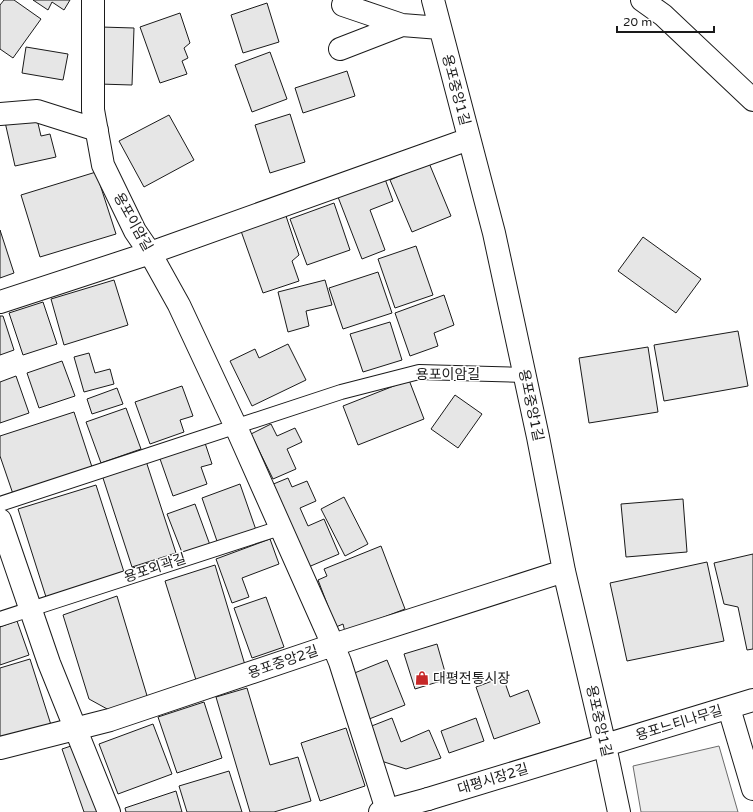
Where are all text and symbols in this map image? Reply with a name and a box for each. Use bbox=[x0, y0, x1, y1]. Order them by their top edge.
scale bar bbox=[617, 8, 714, 34]
text: 20 m bbox=[623, 15, 652, 29]
street label: 용포중앙1길 bbox=[438, 52, 474, 128]
street label: 용포이암길 bbox=[110, 190, 156, 254]
street label: 용포이암길 bbox=[416, 366, 480, 383]
street label: 용포중앙1길 bbox=[515, 367, 547, 443]
street label: 용포외곽길 bbox=[122, 550, 188, 586]
street label: 용포중앙2길 bbox=[246, 642, 320, 682]
shop icon: 대평전통시장 bbox=[414, 670, 430, 686]
place label: 대평전통시장 bbox=[433, 670, 510, 687]
street label: 용포중앙1길 bbox=[582, 683, 616, 759]
street label: 용포느티나무길 bbox=[633, 702, 725, 744]
street label: 대평시장2길 bbox=[456, 760, 530, 798]

